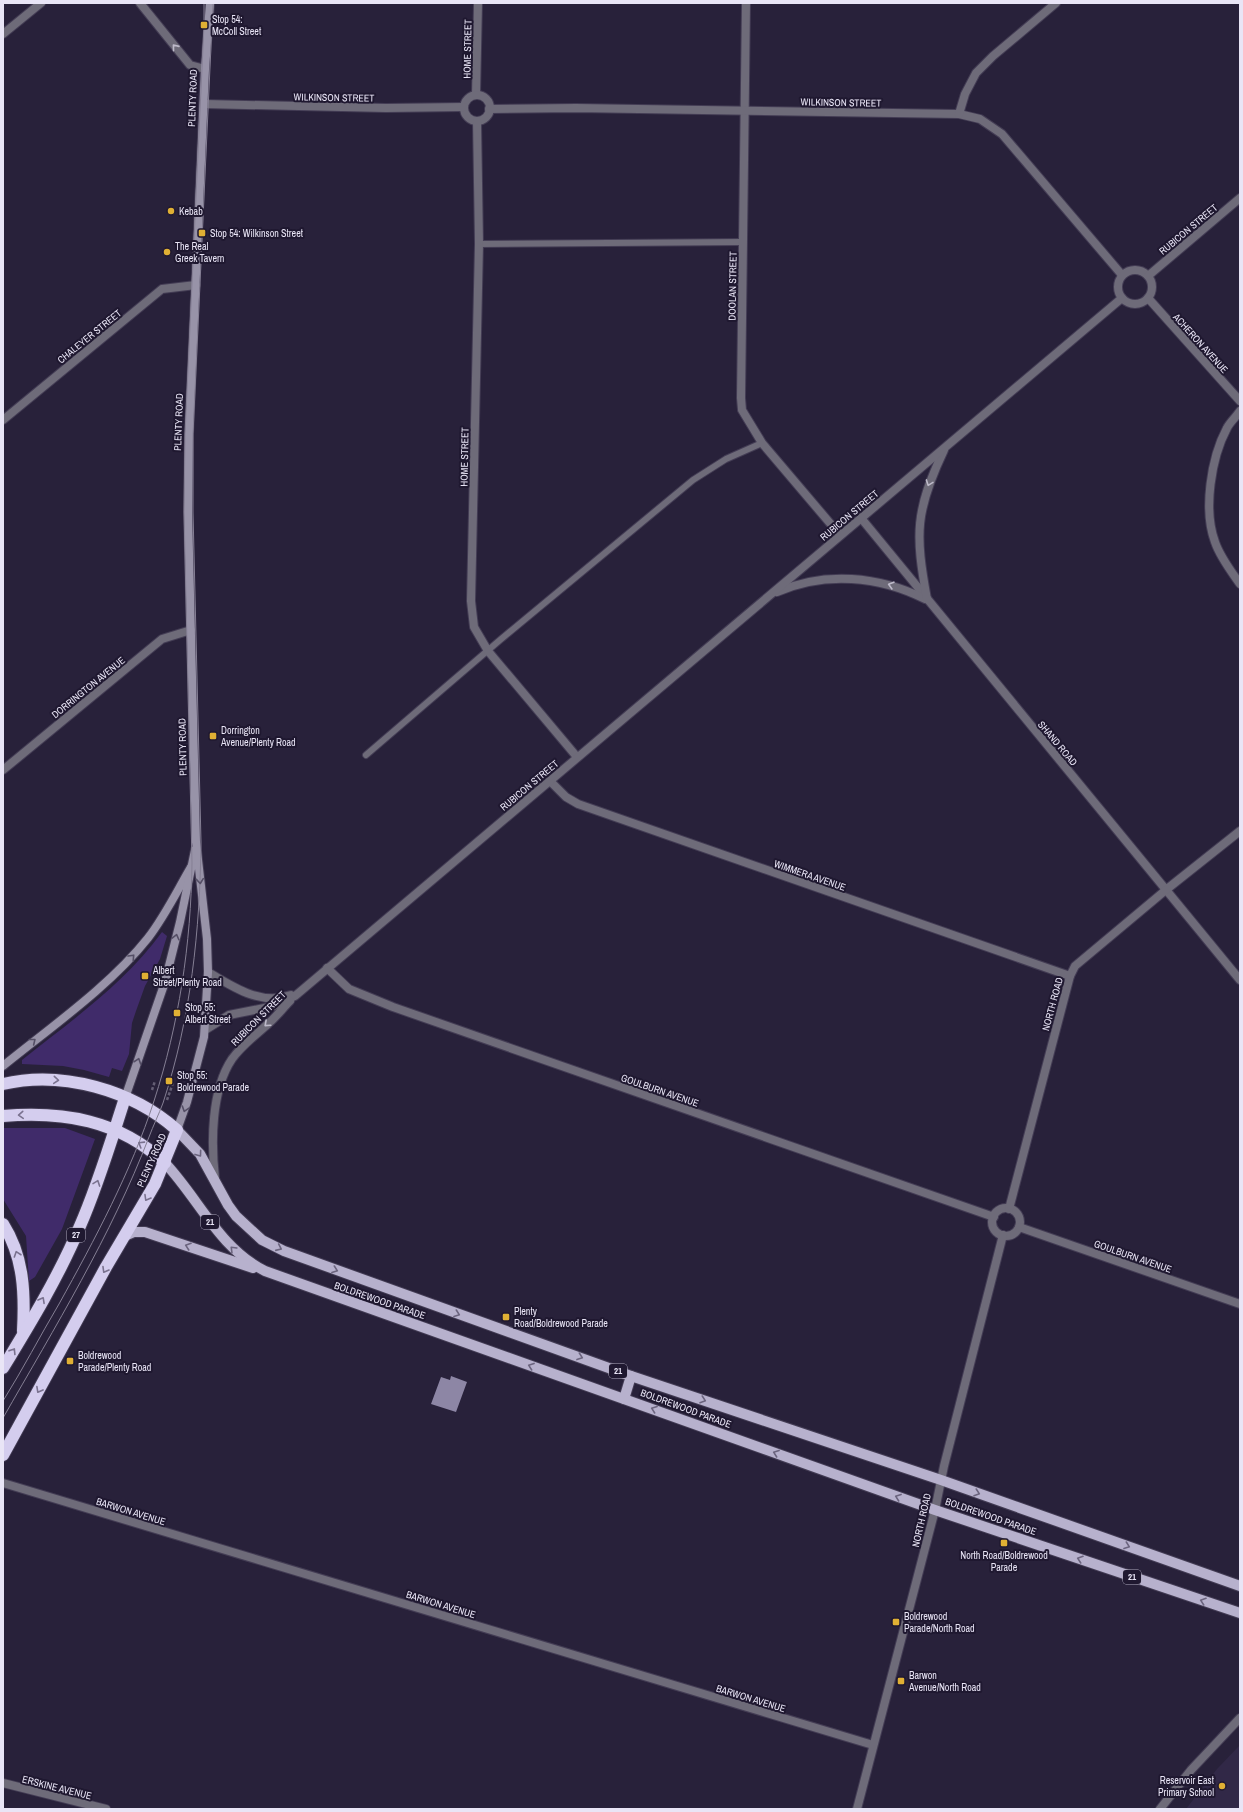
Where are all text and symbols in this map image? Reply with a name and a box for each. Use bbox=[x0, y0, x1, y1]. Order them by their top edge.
place label: Stop 54: McColl Street bbox=[212, 13, 262, 38]
street label: HOME STREET bbox=[460, 19, 475, 79]
marker: Stop 54: McColl Street bbox=[199, 20, 209, 30]
one-way arrow bbox=[173, 45, 180, 52]
street label: PLENTY ROAD bbox=[185, 69, 200, 127]
street label: WILKINSON STREET bbox=[294, 90, 374, 105]
street label: WILKINSON STREET bbox=[801, 95, 881, 110]
street label: RUBICON STREET bbox=[1156, 201, 1220, 258]
place label: Kebab bbox=[179, 205, 203, 218]
marker: Kebab bbox=[166, 206, 176, 216]
place label: Stop 54: Wilkinson Street bbox=[210, 227, 304, 240]
marker: Stop 54: Wilkinson Street bbox=[197, 228, 207, 238]
place label: The Real Greek Tavern bbox=[175, 240, 224, 265]
marker: The Real Greek Tavern bbox=[162, 247, 172, 257]
street label: DOOLAN STREET bbox=[725, 251, 740, 321]
street label: CHALEYER STREET bbox=[55, 307, 124, 366]
street label: ACHERON AVENUE bbox=[1170, 310, 1231, 376]
street label: PLENTY ROAD bbox=[171, 393, 186, 451]
street label: HOME STREET bbox=[457, 427, 472, 487]
one-way arrow bbox=[925, 479, 934, 486]
street label: RUBICON STREET bbox=[817, 487, 881, 544]
one-way arrow bbox=[888, 582, 894, 590]
street label: DORRINGTON AVENUE bbox=[49, 654, 128, 721]
street label: PLENTY ROAD bbox=[175, 718, 190, 776]
street label: SHAND ROAD bbox=[1035, 718, 1080, 768]
place label: Dorrington Avenue/Plenty Road bbox=[220, 724, 296, 749]
marker: Dorrington Avenue/Plenty Road bbox=[208, 731, 218, 741]
street label: RUBICON STREET bbox=[497, 757, 561, 814]
street label: WIMMERA AVENUE bbox=[772, 857, 847, 894]
one-way arrow bbox=[196, 878, 205, 884]
one-way arrow bbox=[171, 933, 180, 940]
one-way arrow bbox=[127, 954, 134, 962]
place label: Albert Street/Plenty Road bbox=[152, 964, 222, 989]
marker: Albert Street/Plenty Road bbox=[140, 971, 150, 981]
street label: NORTH ROAD bbox=[1039, 976, 1066, 1032]
street label: RUBICON STREET bbox=[228, 988, 289, 1049]
place label: Stop 55: Albert Street bbox=[184, 1001, 231, 1026]
marker: Stop 55: Albert Street bbox=[172, 1008, 182, 1018]
one-way arrow bbox=[265, 1020, 272, 1027]
one-way arrow bbox=[29, 1039, 36, 1046]
one-way arrow bbox=[133, 1057, 142, 1064]
place label: Stop 55: Boldrewood Parade bbox=[177, 1069, 249, 1094]
street label: GOULBURN AVENUE bbox=[619, 1071, 700, 1110]
one-way arrow bbox=[53, 1075, 59, 1084]
marker: Stop 55: Boldrewood Parade bbox=[164, 1076, 174, 1086]
one-way arrow bbox=[181, 1105, 190, 1112]
one-way arrow bbox=[18, 1110, 24, 1119]
street label: PLENTY ROAD bbox=[134, 1131, 169, 1189]
one-way arrow bbox=[138, 1141, 145, 1149]
one-way arrow bbox=[194, 1149, 201, 1156]
one-way arrow bbox=[92, 1179, 100, 1186]
one-way arrow bbox=[145, 1193, 152, 1201]
road number: 21 bbox=[201, 1215, 219, 1229]
road number: 27 bbox=[67, 1228, 85, 1242]
street label: GOULBURN AVENUE bbox=[1092, 1237, 1173, 1276]
one-way arrow bbox=[184, 1243, 191, 1251]
one-way arrow bbox=[274, 1243, 282, 1251]
one-way arrow bbox=[230, 1246, 238, 1254]
one-way arrow bbox=[13, 1251, 22, 1258]
one-way arrow bbox=[331, 1265, 338, 1274]
one-way arrow bbox=[103, 1266, 110, 1273]
street label: BOLDREWOOD PARADE bbox=[333, 1279, 427, 1322]
one-way arrow bbox=[38, 1297, 45, 1305]
place label: Plenty Road/Boldrewood Parade bbox=[514, 1305, 608, 1330]
one-way arrow bbox=[454, 1309, 461, 1317]
marker: Plenty Road/Boldrewood Parade bbox=[501, 1312, 511, 1322]
one-way arrow bbox=[8, 1348, 16, 1355]
place label: Boldrewood Parade/Plenty Road bbox=[78, 1349, 151, 1374]
one-way arrow bbox=[576, 1353, 583, 1361]
marker: Boldrewood Parade/Plenty Road bbox=[65, 1356, 75, 1366]
one-way arrow bbox=[528, 1362, 535, 1370]
road number: 21 bbox=[609, 1364, 627, 1378]
one-way arrow bbox=[36, 1385, 44, 1393]
street label: BOLDREWOOD PARADE bbox=[639, 1386, 733, 1431]
one-way arrow bbox=[699, 1395, 706, 1404]
one-way arrow bbox=[650, 1406, 657, 1414]
one-way arrow bbox=[773, 1449, 780, 1458]
one-way arrow bbox=[974, 1488, 981, 1497]
street label: NORTH ROAD bbox=[909, 1492, 934, 1548]
one-way arrow bbox=[895, 1493, 902, 1501]
street label: BARWON AVENUE bbox=[95, 1495, 167, 1528]
street label: BOLDREWOOD PARADE bbox=[944, 1495, 1038, 1538]
marker: North Road/Boldrewood Parade bbox=[999, 1538, 1009, 1548]
one-way arrow bbox=[1124, 1541, 1131, 1550]
place label: North Road/Boldrewood Parade bbox=[960, 1549, 1048, 1574]
one-way arrow bbox=[1077, 1555, 1084, 1564]
road number: 21 bbox=[1123, 1570, 1141, 1584]
street label: BARWON AVENUE bbox=[405, 1588, 477, 1621]
one-way arrow bbox=[1200, 1597, 1207, 1606]
place label: Boldrewood Parade/North Road bbox=[904, 1610, 975, 1635]
marker: Boldrewood Parade/North Road bbox=[891, 1617, 901, 1627]
place label: Barwon Avenue/North Road bbox=[908, 1669, 981, 1694]
marker: Barwon Avenue/North Road bbox=[896, 1676, 906, 1686]
street label: BARWON AVENUE bbox=[715, 1682, 787, 1715]
street label: ERSKINE AVENUE bbox=[21, 1773, 93, 1802]
place label: Reservoir East Primary School bbox=[1158, 1774, 1215, 1799]
marker: Reservoir East Primary School bbox=[1217, 1781, 1227, 1791]

